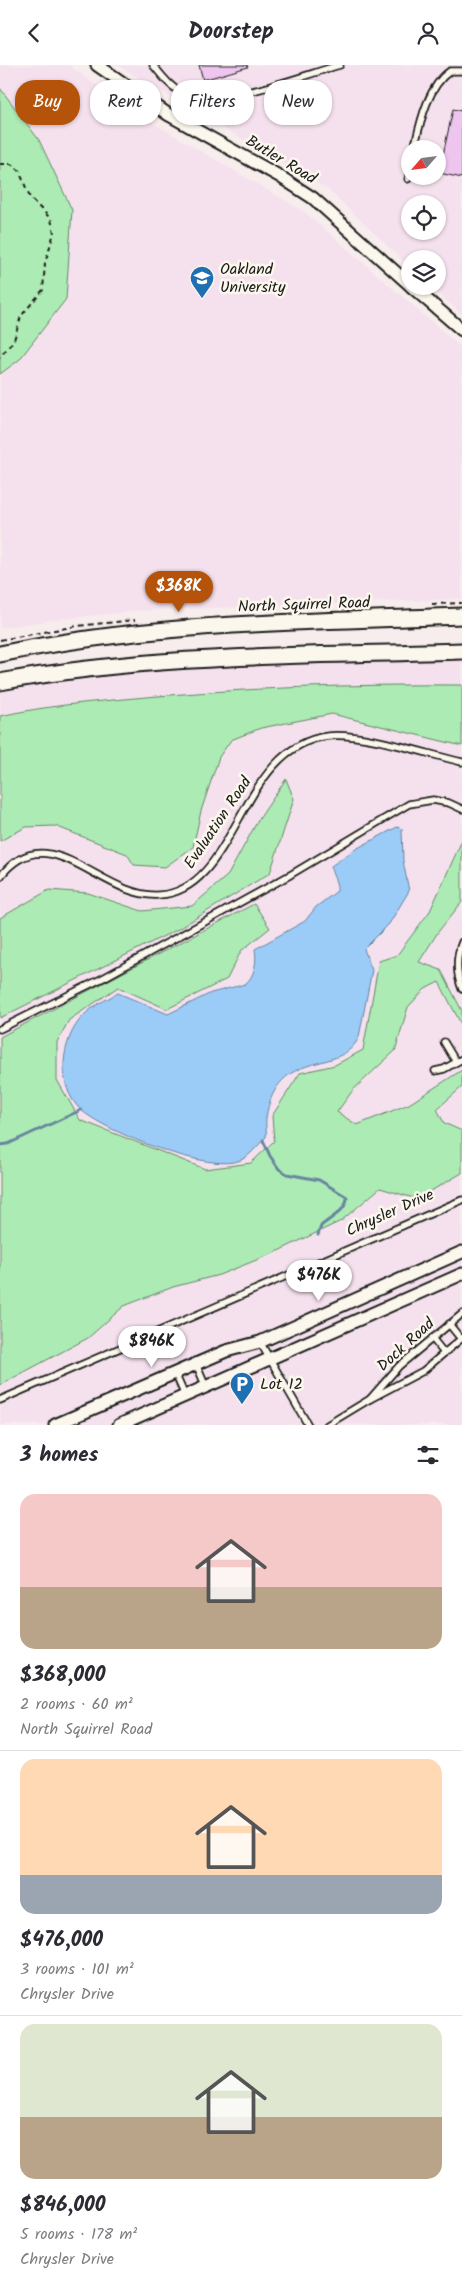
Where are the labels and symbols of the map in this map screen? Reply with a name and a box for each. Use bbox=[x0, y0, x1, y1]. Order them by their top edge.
street label: Butler Road bbox=[241, 129, 322, 192]
north arrow bbox=[401, 140, 446, 185]
place label: Oakland University bbox=[220, 257, 286, 300]
school or university icon: Oakland University bbox=[189, 265, 215, 299]
pin: $368K bbox=[144, 571, 214, 613]
street label: North Squirrel Road bbox=[237, 590, 372, 620]
street label: Evaluation Road bbox=[178, 771, 259, 874]
street label: Chrysler Drive bbox=[342, 1182, 438, 1244]
pin: $476K bbox=[284, 1259, 354, 1302]
street label: Dock Road bbox=[371, 1311, 441, 1378]
pin: $846K bbox=[117, 1325, 187, 1368]
parking icon: Lot 12 bbox=[229, 1371, 255, 1405]
place label: Lot 12 bbox=[260, 1372, 303, 1397]

